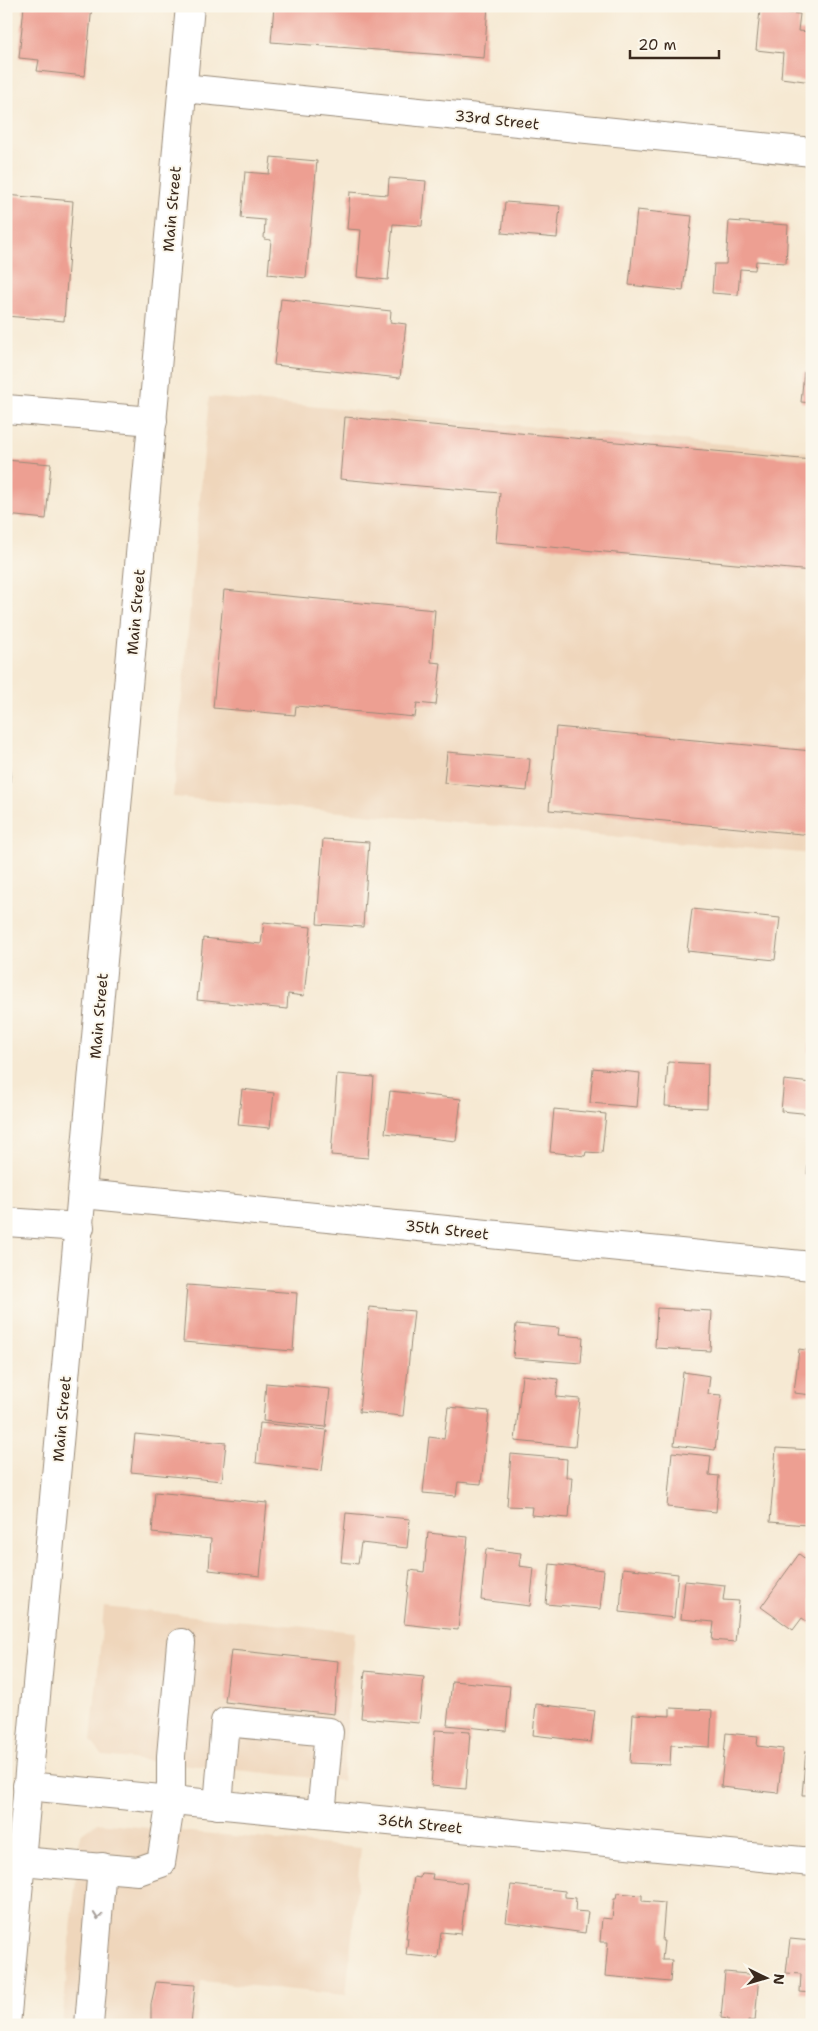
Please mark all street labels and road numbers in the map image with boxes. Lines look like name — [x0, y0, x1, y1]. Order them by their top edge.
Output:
street label: 33rd Street — [454, 106, 540, 134]
street label: Main Street — [158, 165, 186, 253]
street label: Main Street — [122, 568, 150, 656]
street label: Main Street — [85, 972, 113, 1060]
street label: 35th Street — [404, 1216, 490, 1244]
street label: Main Street — [48, 1375, 76, 1463]
street label: 36th Street — [377, 1810, 463, 1838]

